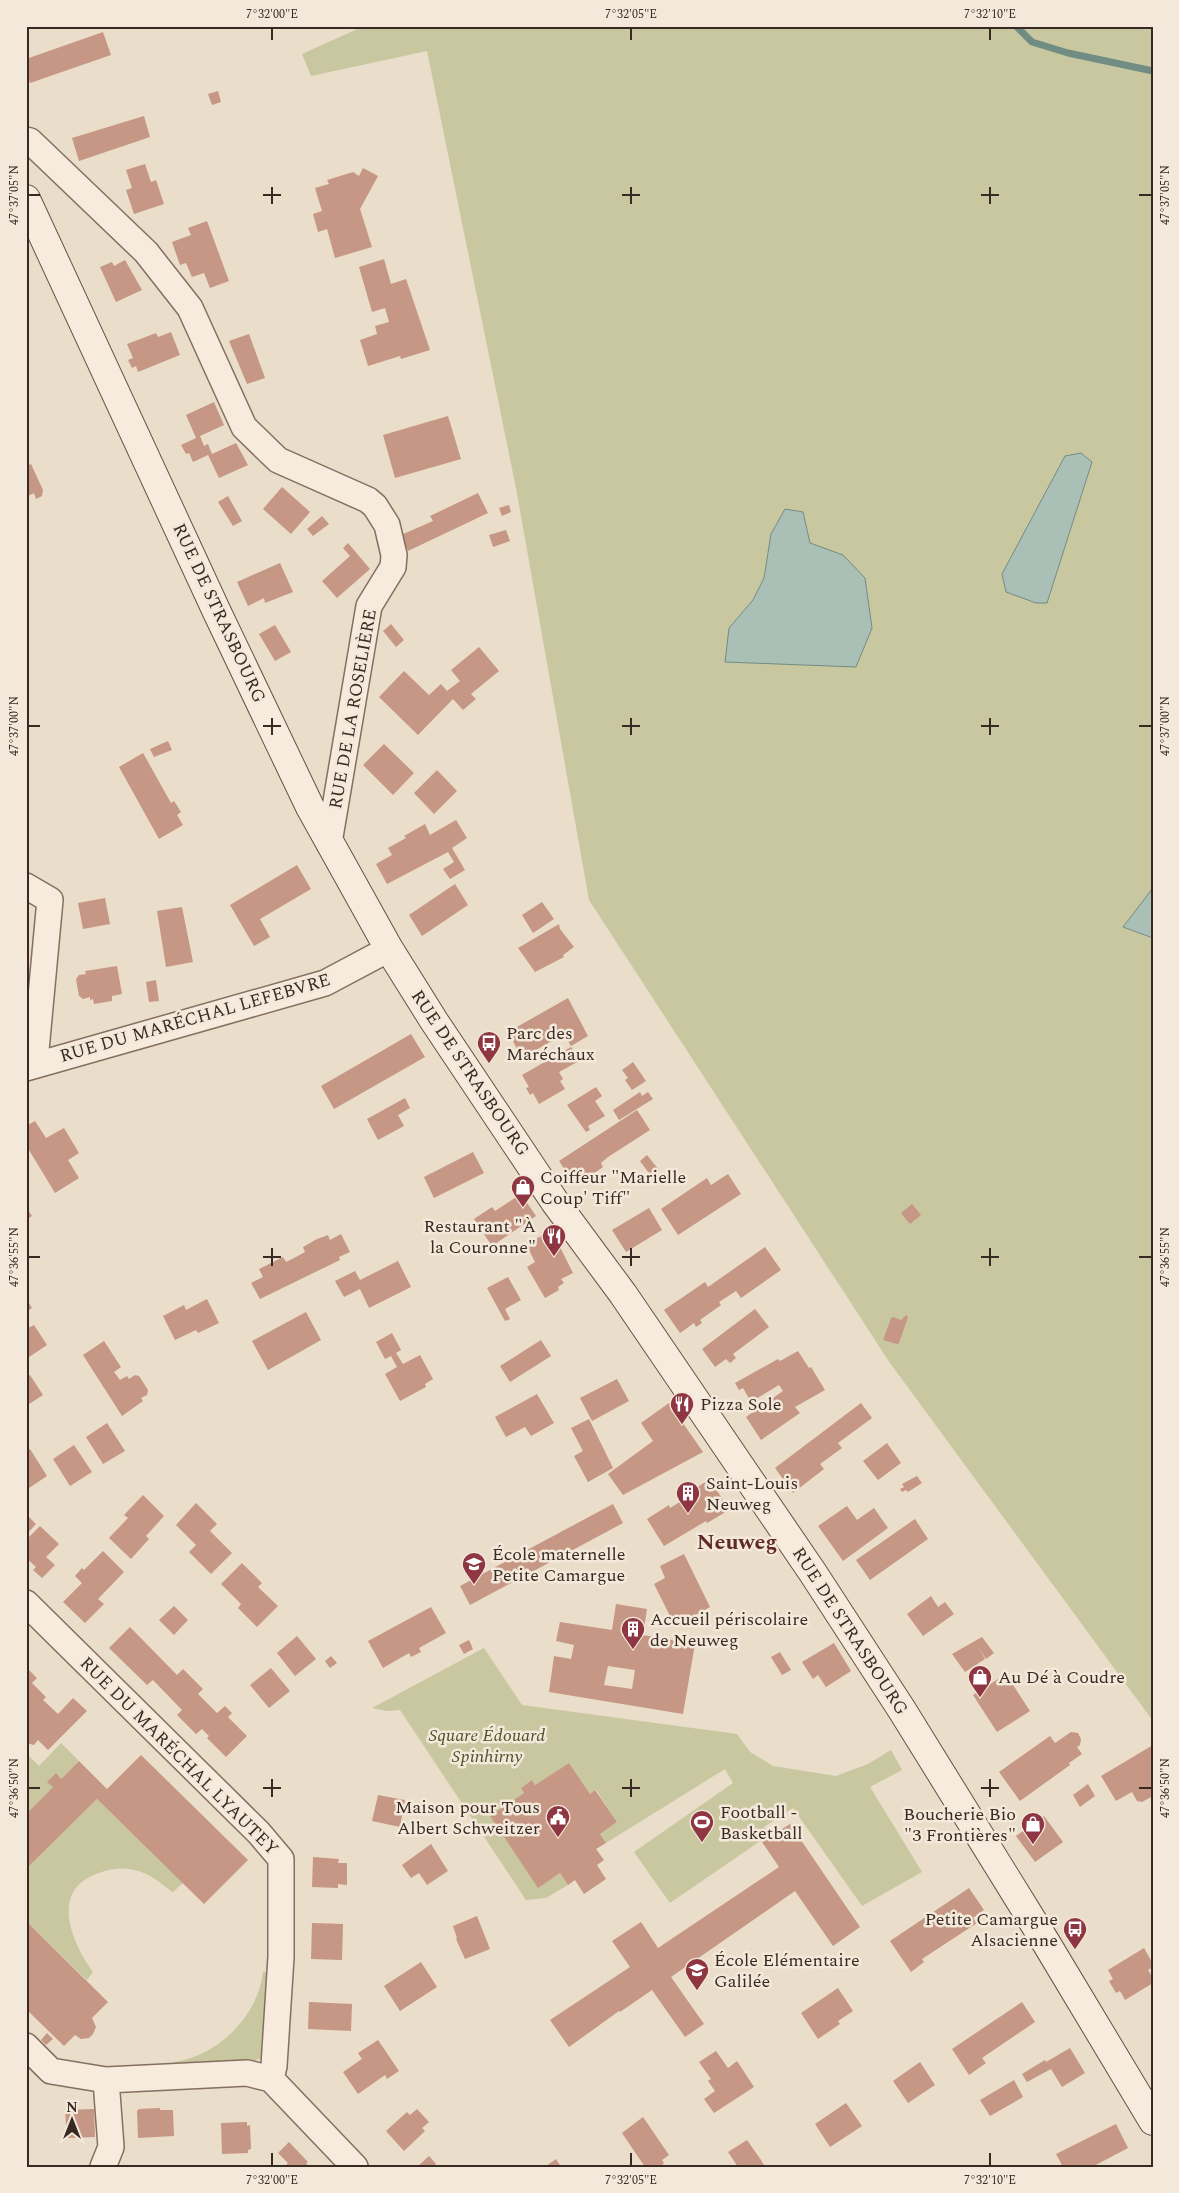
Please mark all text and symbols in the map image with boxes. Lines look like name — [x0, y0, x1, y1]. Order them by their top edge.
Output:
text: 7°32'00"E — [246, 5, 298, 24]
text: 7°32'05"E — [605, 5, 657, 24]
text: 7°32'10"E — [964, 5, 1016, 24]
text: 47°37'05"N — [5, 165, 24, 225]
text: 47°37'05"N — [1156, 165, 1175, 225]
street label: RUE DE STRASBOURG — [165, 519, 273, 707]
street label: RUE DE LA ROSELIÈRE — [322, 607, 384, 811]
text: 47°37'00"N — [5, 696, 24, 756]
text: 47°37'00"N — [1156, 696, 1175, 756]
street label: RUE DU MARÉCHAL LEFEBVRE — [56, 966, 334, 1070]
street label: RUE DE STRASBOURG — [404, 984, 536, 1162]
place label: Parc des Maréchaux — [506, 1020, 595, 1068]
bus stop icon: Parc des Maréchaux — [476, 1030, 502, 1064]
place label: Coiffeur "Marielle Coup' Tiff" — [540, 1164, 686, 1212]
shop icon: Coiffeur "Marielle Coup' Tiff" — [510, 1174, 536, 1208]
place label: Restaurant "À la Couronne" — [423, 1213, 536, 1261]
restaurant icon: Restaurant "À la Couronne" — [541, 1223, 567, 1257]
text: 47°36'55"N — [5, 1227, 24, 1287]
text: 47°36'55"N — [1156, 1227, 1175, 1287]
restaurant icon: Pizza Sole — [669, 1391, 695, 1425]
place label: Pizza Sole — [700, 1391, 781, 1418]
place label: Saint-Louis Neuweg — [706, 1470, 798, 1518]
building icon: Saint-Louis Neuweg — [675, 1480, 701, 1514]
district label: Neuweg — [697, 1526, 777, 1559]
place label: École maternelle Petite Camargue — [492, 1541, 626, 1589]
street label: RUE DE STRASBOURG — [785, 1542, 915, 1720]
school or university icon: École maternelle Petite Camargue — [461, 1551, 487, 1585]
place label: Accueil périscolaire de Neuweg — [650, 1606, 808, 1654]
building icon: Accueil périscolaire de Neuweg — [620, 1616, 646, 1650]
street label: RUE DU MARÉCHAL LYAUTEY — [73, 1650, 285, 1862]
shop icon: Au Dé à Coudre — [967, 1664, 993, 1698]
place label: Au Dé à Coudre — [998, 1664, 1125, 1691]
park label: Square Édouard Spinhirny — [429, 1722, 545, 1770]
text: 47°36'50"N — [5, 1758, 24, 1818]
text: 47°36'50"N — [1156, 1758, 1175, 1818]
place label: Maison pour Tous Albert Schweitzer — [395, 1794, 540, 1842]
place label: Football - Basketball — [720, 1799, 803, 1847]
place label: Boucherie Bio "3 Frontières" — [903, 1801, 1016, 1849]
public building icon: Maison pour Tous Albert Schweitzer — [545, 1804, 571, 1838]
sports icon: Football - Basketball — [689, 1809, 715, 1843]
shop icon: Boucherie Bio "3 Frontières" — [1020, 1811, 1046, 1845]
place label: Petite Camargue Alsacienne — [925, 1906, 1058, 1954]
bus stop icon: Petite Camargue Alsacienne — [1062, 1916, 1088, 1950]
place label: École Elémentaire Galilée — [714, 1947, 860, 1995]
school or university icon: École Elémentaire Galilée — [684, 1957, 710, 1991]
north arrow — [48, 2096, 98, 2146]
text: N — [66, 2097, 78, 2118]
text: 7°32'00"E — [246, 2171, 298, 2190]
text: 7°32'05"E — [605, 2171, 657, 2190]
text: 7°32'10"E — [964, 2171, 1016, 2190]

